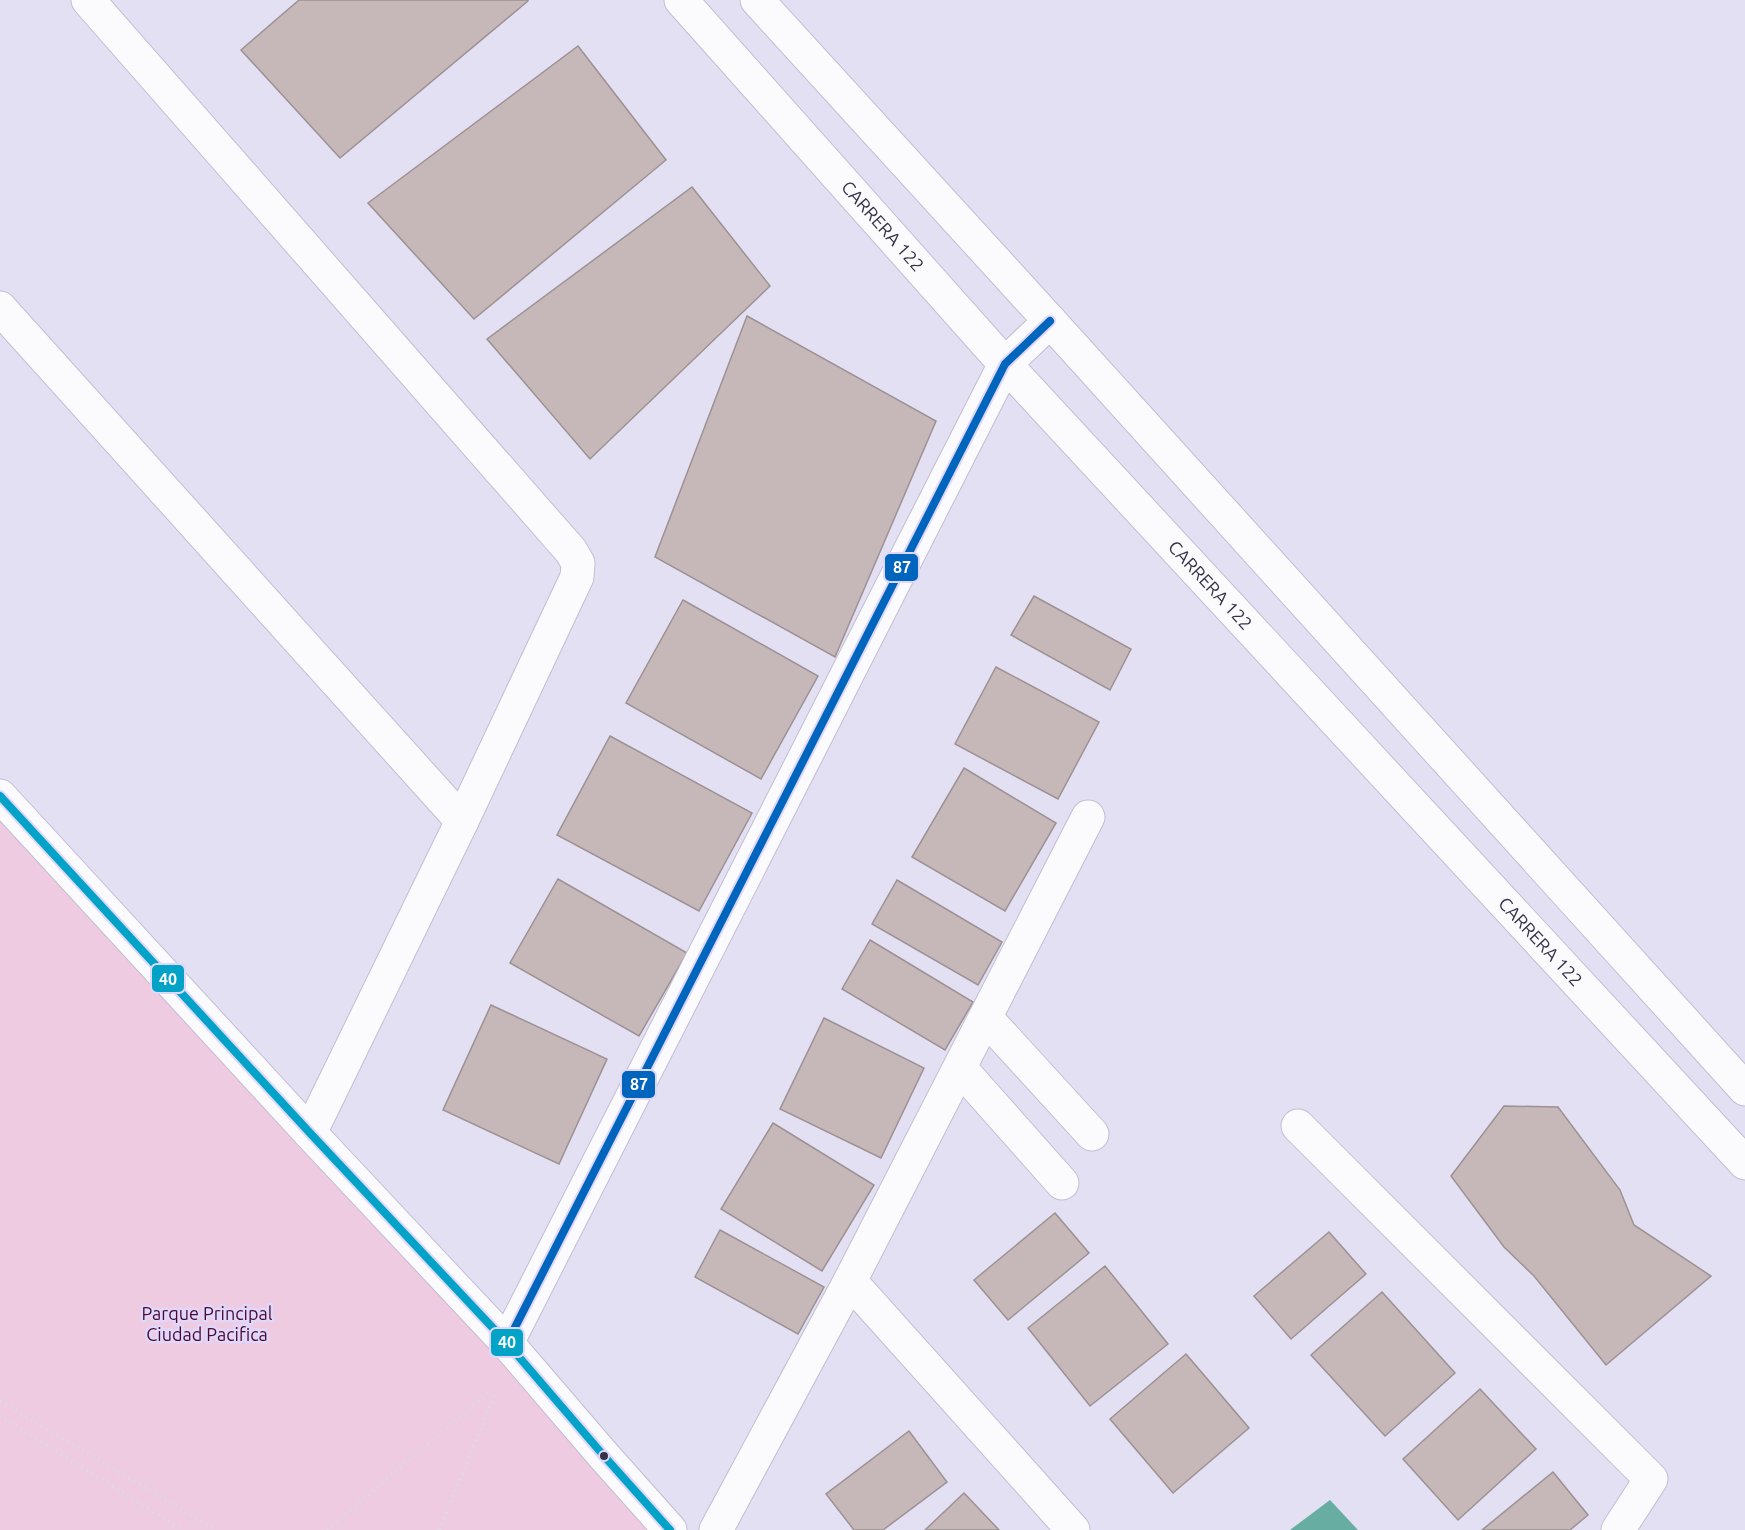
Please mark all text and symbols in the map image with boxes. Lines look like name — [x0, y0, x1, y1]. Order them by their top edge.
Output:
street label: CARRERA 122 — [838, 177, 928, 275]
street label: CARRERA 122 — [1165, 536, 1257, 633]
line badge: 87 — [884, 553, 919, 582]
text: 87 — [893, 558, 911, 576]
street label: CARRERA 122 — [1495, 893, 1587, 990]
line badge: 40 — [151, 964, 185, 993]
text: 40 — [159, 970, 177, 988]
line badge: 87 — [621, 1070, 656, 1099]
text: 87 — [630, 1075, 648, 1093]
park label: Parque Principal Ciudad Pacifica — [141, 1303, 273, 1344]
line badge: 40 — [490, 1328, 524, 1357]
text: 40 — [498, 1333, 516, 1351]
unlabelled marker — [598, 1450, 610, 1462]

